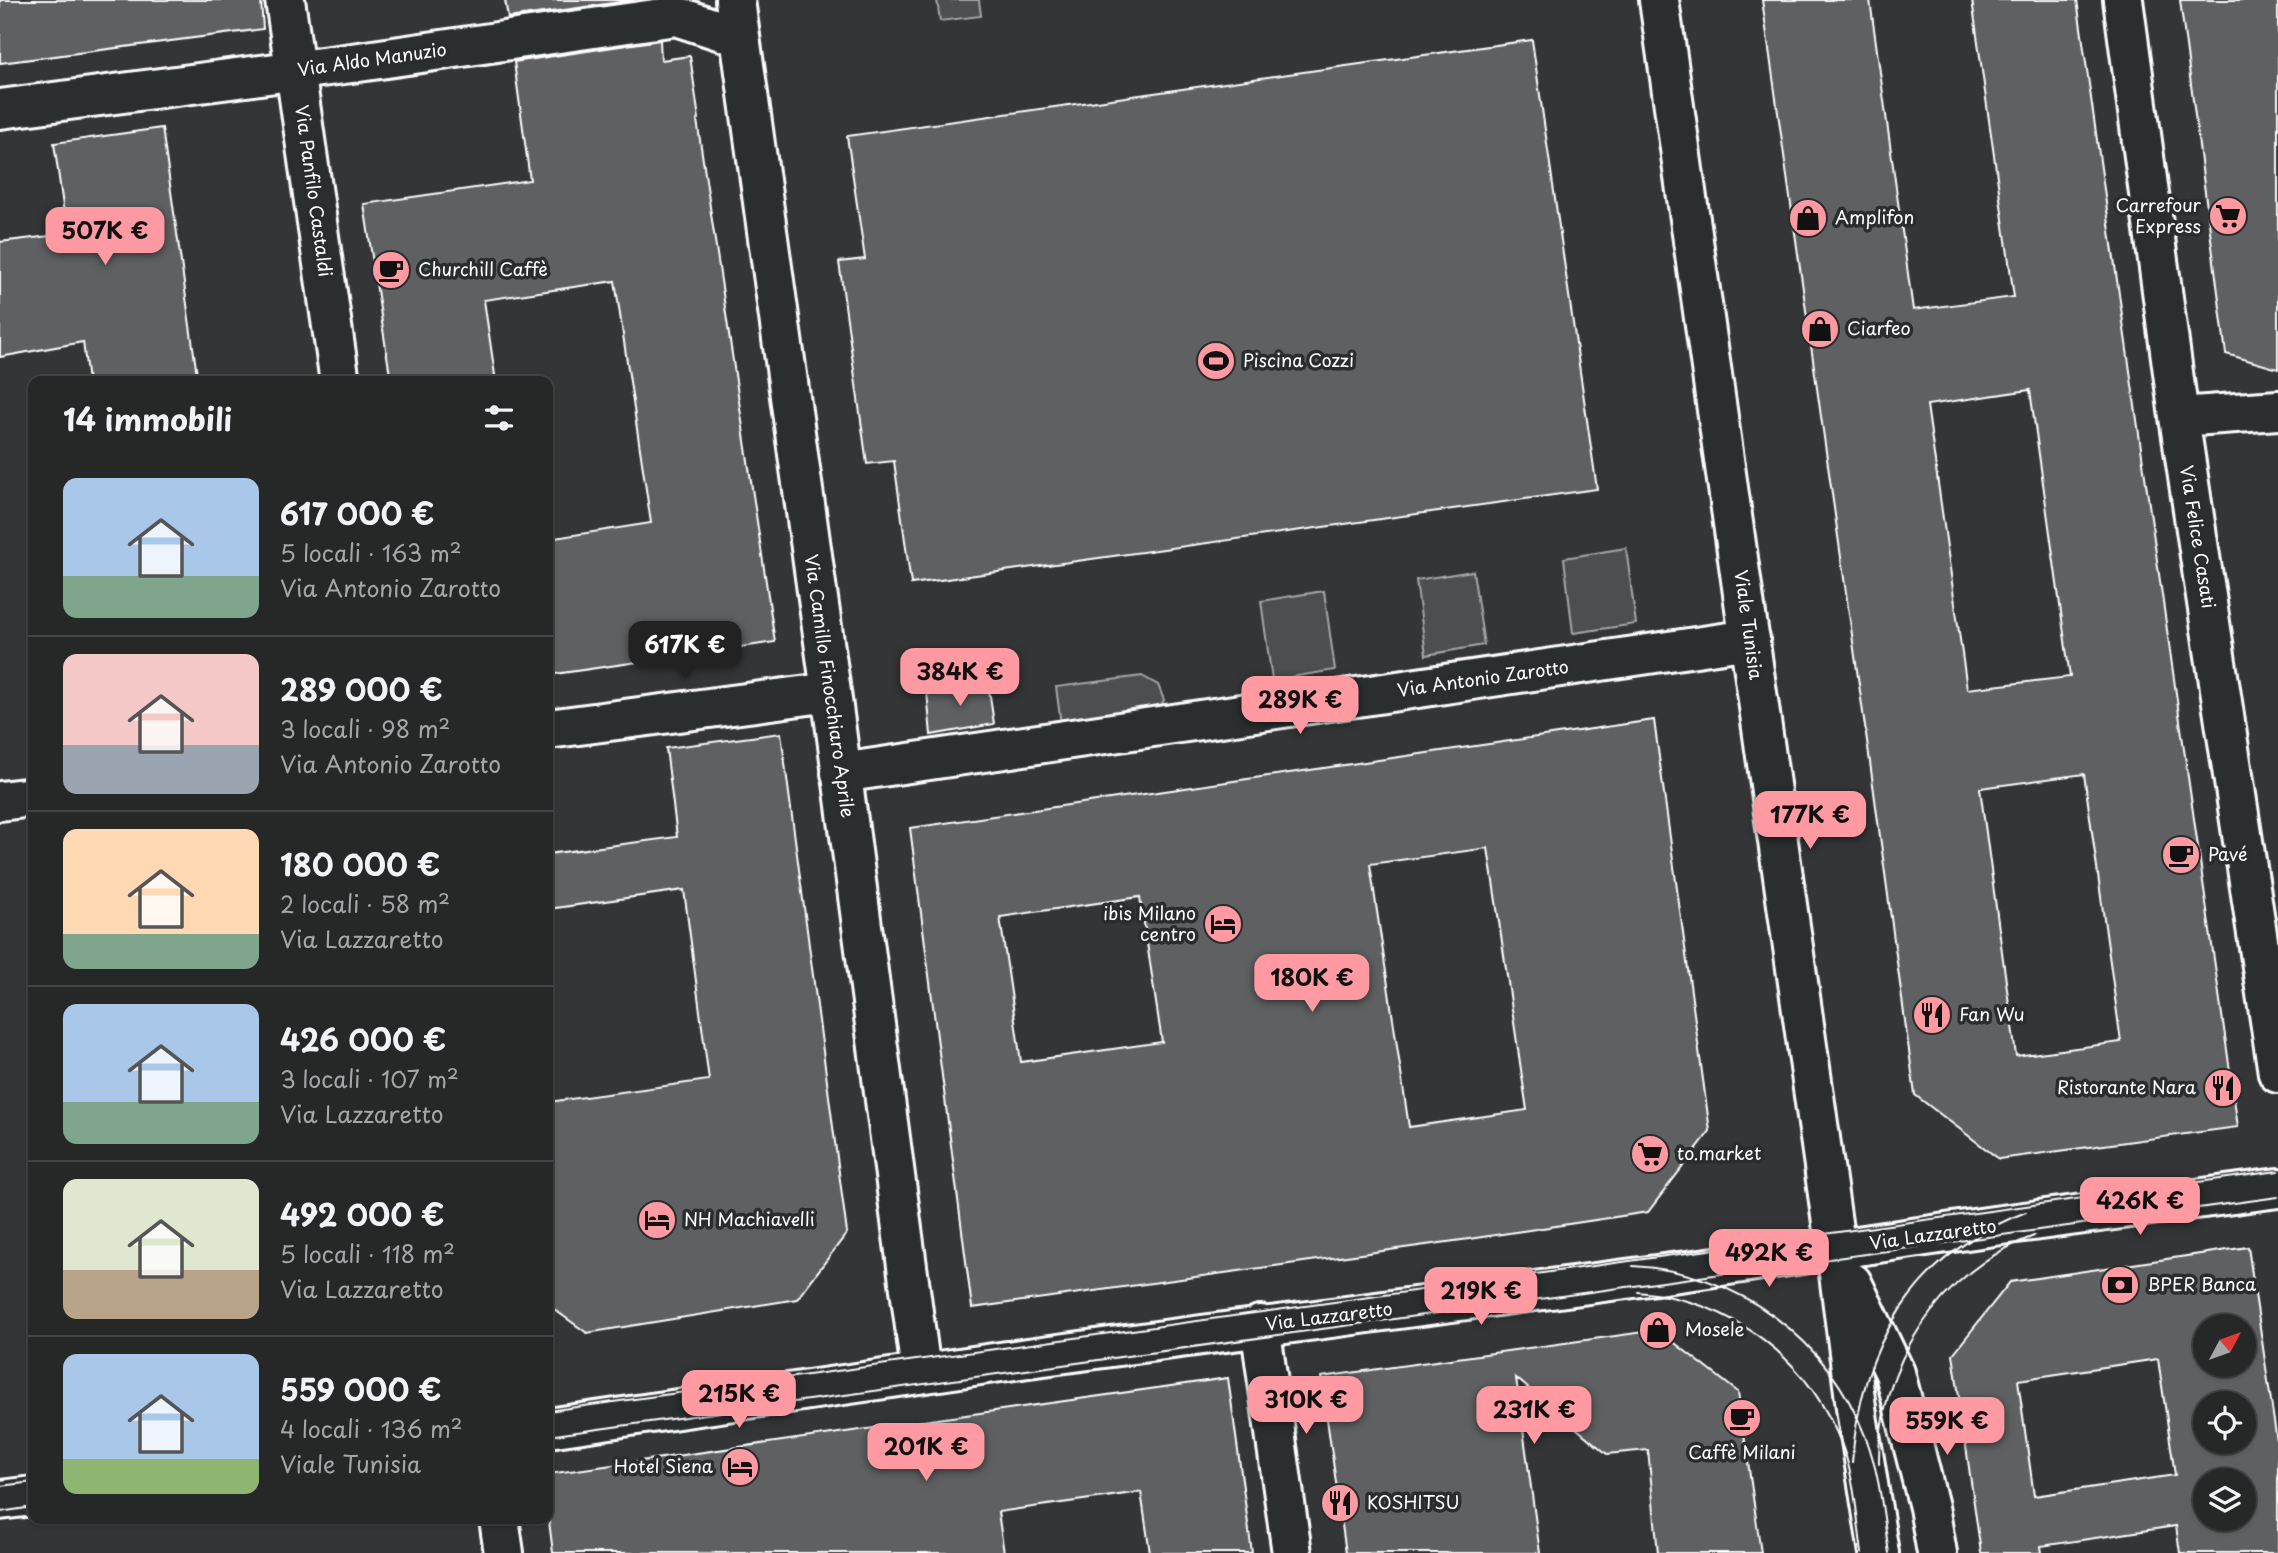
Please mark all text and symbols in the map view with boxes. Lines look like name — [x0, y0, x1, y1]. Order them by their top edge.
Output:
street label: Via Aldo Manuzio — [295, 35, 448, 82]
street label: Via Panfilo Castaldi — [289, 103, 340, 278]
place label: Carrefour Express — [2116, 191, 2202, 239]
supermarket icon: Carrefour Express — [2207, 195, 2249, 237]
shop icon: Amplifon — [1787, 197, 1829, 239]
place label: Amplifon — [1835, 203, 1914, 230]
pin: 507K € — [48, 208, 162, 267]
text: 507K € — [61, 212, 149, 247]
cafe icon: Churchill Caffè — [370, 249, 412, 291]
place label: Churchill Caffè — [418, 255, 548, 282]
shop icon: Ciarfeo — [1799, 308, 1841, 350]
place label: Ciarfeo — [1847, 314, 1911, 341]
sports icon: Piscina Cozzi — [1195, 340, 1237, 382]
place label: Piscina Cozzi — [1243, 346, 1354, 373]
text: 14 immobili — [63, 396, 232, 441]
icon: filters — [480, 399, 518, 437]
street label: Via Felice Casati — [2174, 463, 2223, 610]
text: 617 000 € — [280, 490, 435, 535]
icon: home — [119, 506, 203, 590]
text: 5 locali · 163 m² — [280, 535, 462, 570]
street label: Via Camillo Finocchiaro Aprile — [799, 552, 862, 819]
street label: Viale Tunisia — [1728, 568, 1771, 681]
text: Via Antonio Zarotto — [280, 570, 501, 605]
pin: 617K € — [628, 622, 742, 681]
text: 617K € — [645, 626, 725, 661]
pin: 384K € — [903, 648, 1017, 708]
street label: Via Antonio Zarotto — [1395, 652, 1570, 703]
text: 384K € — [916, 653, 1004, 688]
text: 289 000 € — [280, 666, 443, 711]
pin: 289K € — [1243, 676, 1357, 736]
text: 289K € — [1258, 681, 1342, 716]
icon: home — [119, 682, 203, 766]
text: 3 locali · 98 m² — [280, 711, 450, 746]
text: Via Antonio Zarotto — [280, 746, 501, 781]
pin: 177K € — [1753, 792, 1867, 851]
text: 177K € — [1770, 796, 1850, 831]
cafe icon: Pavé — [2160, 834, 2202, 876]
place label: Pavé — [2208, 840, 2248, 867]
text: 180 000 € — [280, 841, 440, 886]
icon: home — [119, 857, 203, 941]
text: 2 locali · 58 m² — [280, 886, 450, 921]
place label: ibis Milano centro — [1103, 899, 1196, 947]
hotel icon: ibis Milano centro — [1202, 903, 1244, 945]
text: Via Lazzaretto — [280, 921, 444, 956]
pin: 180K € — [1255, 954, 1369, 1014]
text: 180K € — [1270, 959, 1354, 994]
restaurant icon: Fan Wu — [1911, 994, 1953, 1036]
place label: Fan Wu — [1959, 1000, 2025, 1027]
text: 426 000 € — [280, 1016, 446, 1061]
icon: home — [119, 1032, 203, 1116]
text: 3 locali · 107 m² — [280, 1061, 459, 1096]
restaurant icon: Ristorante Nara — [2202, 1067, 2244, 1109]
place label: Ristorante Nara — [2057, 1073, 2197, 1100]
text: Via Lazzaretto — [280, 1096, 444, 1131]
supermarket icon: to.market — [1629, 1133, 1671, 1175]
place label: to.market — [1677, 1139, 1761, 1166]
pin: 426K € — [2083, 1178, 2197, 1237]
text: 426K € — [2096, 1182, 2184, 1217]
text: 492 000 € — [280, 1191, 444, 1236]
hotel icon: NH Machiavelli — [636, 1199, 678, 1241]
place label: NH Machiavelli — [684, 1205, 815, 1232]
icon: home — [119, 1207, 203, 1291]
street label: Via Lazzaretto — [1868, 1211, 1998, 1256]
pin: 492K € — [1712, 1230, 1826, 1289]
text: 492K € — [1725, 1234, 1813, 1269]
text: 5 locali · 118 m² — [280, 1236, 455, 1271]
bank icon: BPER Banca — [2099, 1264, 2141, 1306]
pin: 219K € — [1424, 1268, 1538, 1327]
place label: BPER Banca — [2147, 1270, 2257, 1297]
text: Via Lazzaretto — [280, 1271, 444, 1306]
text: 219K € — [1440, 1272, 1522, 1307]
street label: Via Lazzaretto — [1264, 1294, 1394, 1337]
shop icon: Mosele — [1637, 1309, 1679, 1351]
north arrow — [2193, 1314, 2256, 1377]
map controls — [2193, 1314, 2256, 1531]
place label: Mosele — [1685, 1315, 1744, 1342]
text: 559 000 € — [280, 1366, 442, 1411]
pin: 215K € — [682, 1370, 796, 1430]
text: 215K € — [698, 1375, 780, 1410]
pin: 310K € — [1249, 1376, 1363, 1436]
text: 310K € — [1264, 1381, 1348, 1416]
icon: home — [119, 1382, 203, 1466]
pin: 231K € — [1477, 1386, 1591, 1446]
text: 231K € — [1492, 1391, 1576, 1426]
button: locate — [2193, 1391, 2256, 1454]
cafe icon: Caffè Milani — [1721, 1397, 1763, 1439]
pin: 559K € — [1890, 1398, 2004, 1457]
text: 559K € — [1905, 1402, 1989, 1437]
text: 4 locali · 136 m² — [280, 1411, 463, 1446]
pin: 201K € — [869, 1424, 983, 1483]
text: 201K € — [883, 1428, 969, 1463]
place label: Caffè Milani — [1688, 1438, 1796, 1465]
text: Viale Tunisia — [280, 1446, 421, 1481]
hotel icon: Hotel Siena — [719, 1446, 761, 1488]
place label: Hotel Siena — [614, 1452, 714, 1479]
button: layers — [2193, 1468, 2256, 1531]
restaurant icon: KOSHITSU — [1319, 1482, 1361, 1524]
place label: KOSHITSU — [1367, 1488, 1460, 1515]

